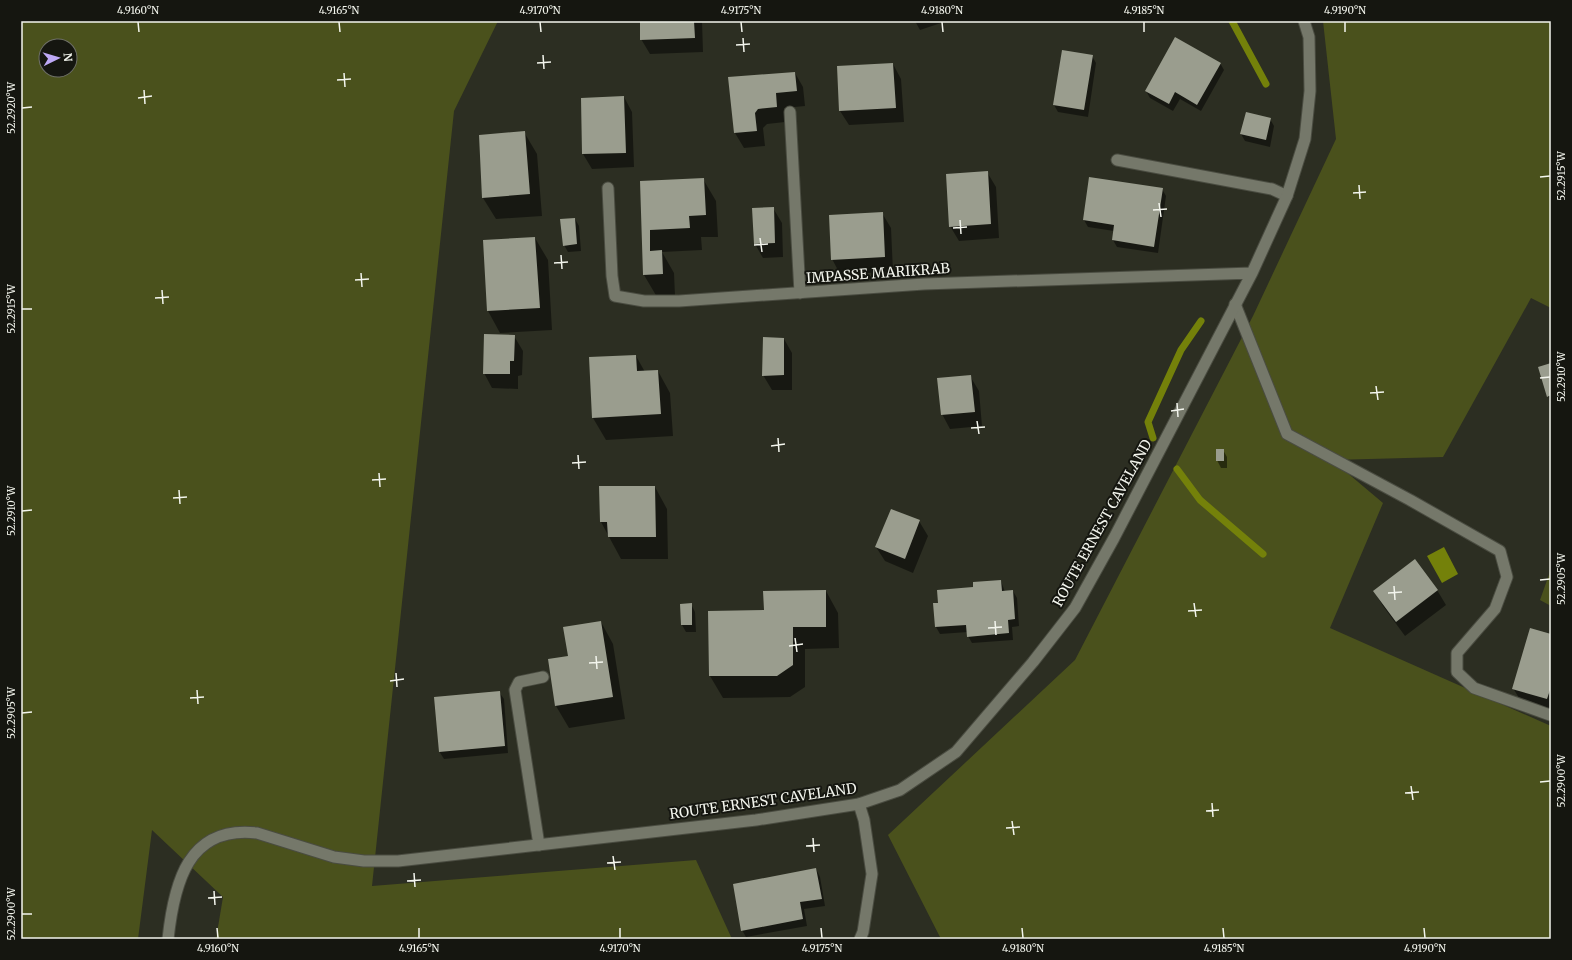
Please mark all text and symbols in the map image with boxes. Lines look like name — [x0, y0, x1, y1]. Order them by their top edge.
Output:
text: 4.9160°N — [117, 4, 159, 17]
text: 4.9165°N — [319, 4, 360, 17]
text: 4.9170°N — [519, 4, 561, 17]
text: 4.9175°N — [721, 4, 761, 17]
text: 4.9180°N — [921, 4, 963, 17]
text: 4.9185°N — [1124, 4, 1165, 17]
text: 4.9190°N — [1324, 4, 1366, 17]
north arrow — [38, 38, 78, 78]
text: N — [61, 52, 75, 62]
text: 52.2920°W — [5, 81, 18, 134]
text: 52.2915°W — [1555, 150, 1568, 201]
street label: IMPASSE MARIKRAB — [806, 259, 950, 287]
text: 52.2915°W — [5, 283, 18, 334]
text: 52.2910°W — [1555, 351, 1568, 402]
street label: ROUTE ERNEST CAVELAND — [1048, 436, 1156, 610]
text: 52.2910°W — [5, 485, 18, 536]
text: 52.2905°W — [1555, 552, 1568, 605]
text: 52.2905°W — [5, 686, 18, 739]
text: 52.2900°W — [1555, 753, 1568, 808]
street label: ROUTE ERNEST CAVELAND — [668, 779, 858, 823]
text: 52.2900°W — [5, 886, 18, 941]
text: 4.9160°N — [197, 942, 239, 955]
text: 4.9165°N — [399, 942, 440, 955]
text: 4.9170°N — [599, 942, 641, 955]
text: 4.9175°N — [802, 942, 842, 955]
text: 4.9180°N — [1002, 942, 1044, 955]
text: 4.9185°N — [1204, 942, 1245, 955]
text: 4.9190°N — [1404, 942, 1446, 955]

